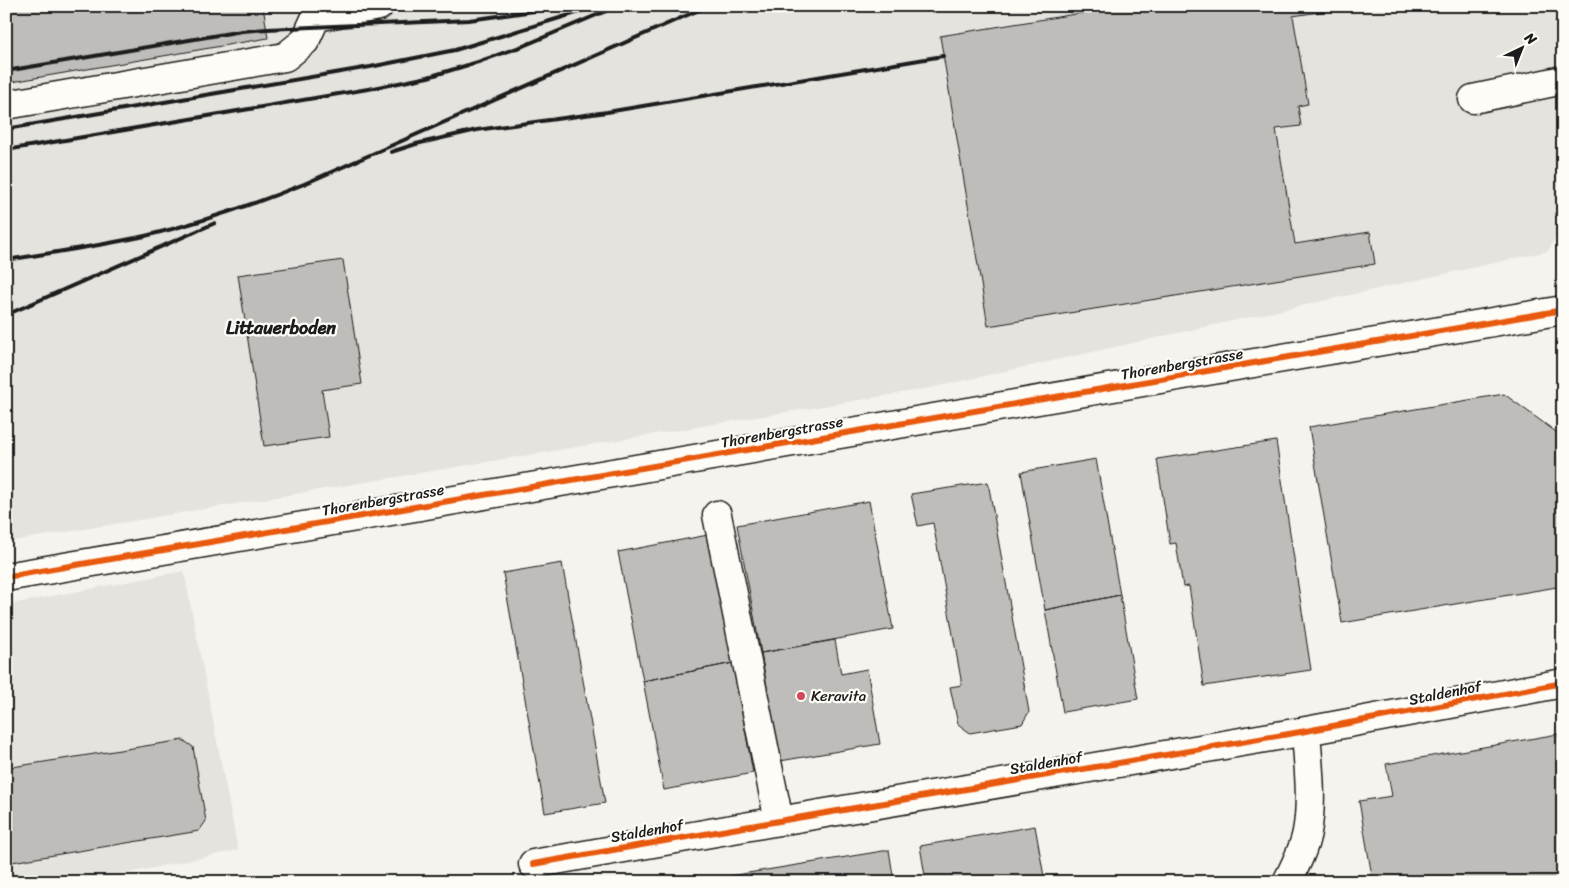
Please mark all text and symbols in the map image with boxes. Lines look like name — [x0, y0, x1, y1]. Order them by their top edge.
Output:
north arrow — [1496, 22, 1546, 72]
text: N — [1518, 26, 1543, 52]
district label: Littauerboden — [226, 312, 336, 344]
street label: Thorenbergstrasse — [1119, 340, 1245, 388]
street label: Thorenbergstrasse — [719, 408, 845, 456]
street label: Thorenbergstrasse — [320, 476, 446, 524]
street label: Staldenhof — [1407, 673, 1485, 713]
place label: Keravita — [811, 683, 867, 709]
marker: Keravita — [795, 690, 807, 702]
street label: Staldenhof — [1008, 744, 1086, 782]
street label: Staldenhof — [609, 812, 687, 850]

